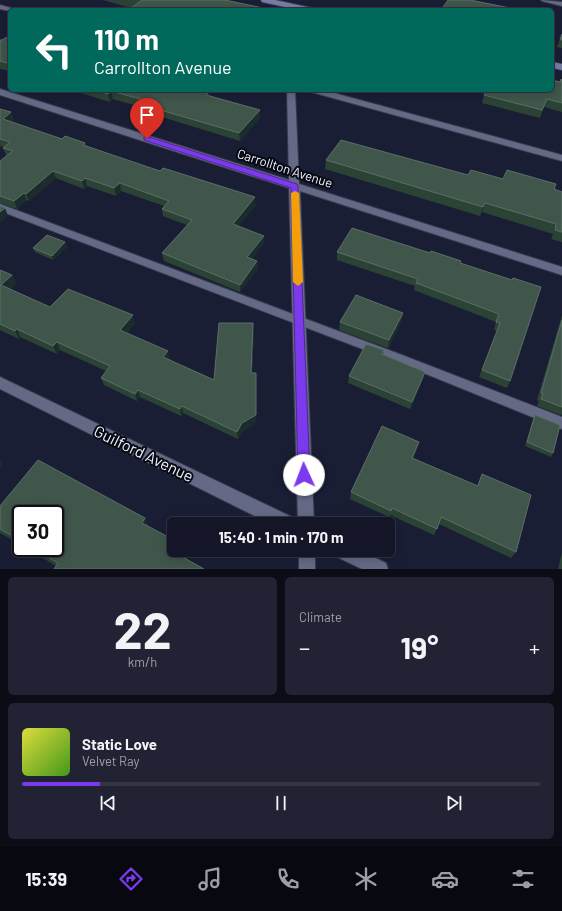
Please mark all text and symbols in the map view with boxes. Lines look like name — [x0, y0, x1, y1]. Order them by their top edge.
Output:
text: 110 m — [94, 22, 159, 56]
icon: left — [28, 24, 80, 76]
text: Carrollton Avenue — [94, 56, 232, 78]
pin — [130, 98, 164, 139]
icon: arrive — [136, 104, 158, 126]
street label: Carrollton Avenue — [235, 145, 335, 191]
street label: Guilford Avenue — [91, 421, 197, 485]
position arrow — [283, 454, 325, 496]
speed limit sign: 30 — [12, 505, 64, 557]
text: 15:40 · 1 min · 170 m — [218, 528, 344, 546]
text: 22 — [113, 597, 172, 659]
text: Climate — [299, 609, 342, 625]
text: 19° — [401, 629, 438, 665]
text: − — [299, 634, 310, 660]
text: + — [529, 634, 540, 660]
text: km/h — [128, 654, 157, 670]
text: Static Love — [82, 735, 157, 753]
text: Velvet Ray — [82, 753, 140, 769]
icon: previous — [97, 792, 119, 814]
icon: pause — [270, 792, 292, 814]
icon: next — [443, 792, 465, 814]
icon: directions — [117, 865, 145, 893]
icon: music — [196, 865, 224, 893]
icon: phone — [274, 865, 302, 893]
icon: climate — [352, 865, 380, 893]
icon: car — [431, 865, 459, 893]
icon: filters — [509, 865, 537, 893]
text: 15:39 — [25, 868, 67, 890]

